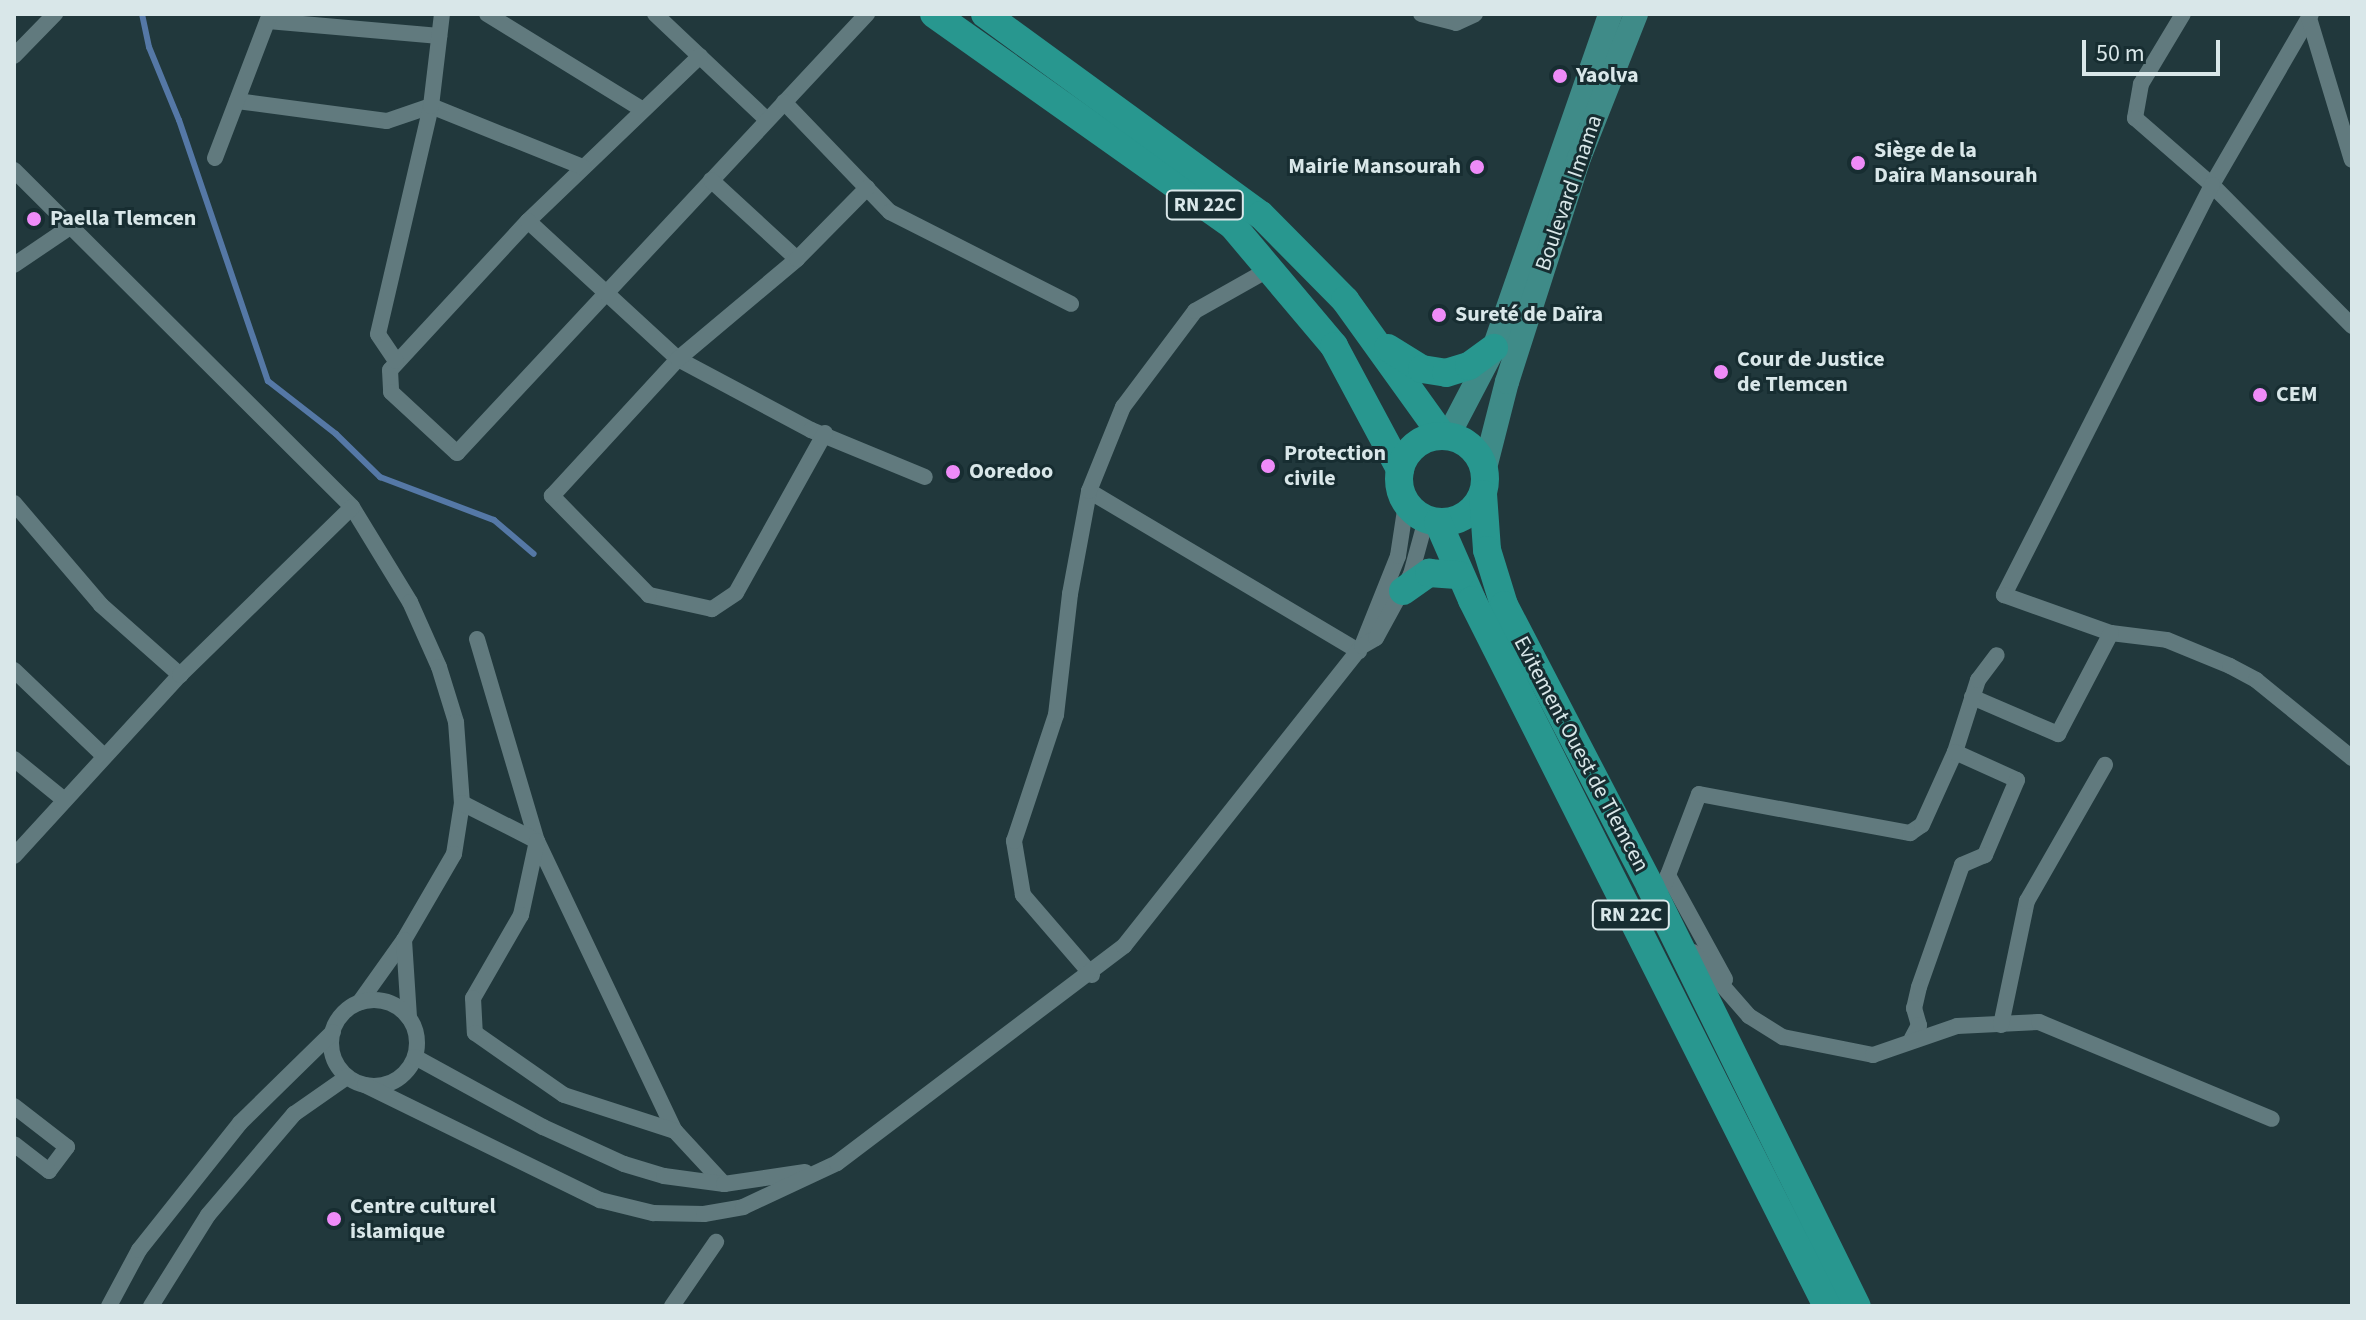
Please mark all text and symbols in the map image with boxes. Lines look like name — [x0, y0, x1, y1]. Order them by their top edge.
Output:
scale bar — [2086, 24, 2224, 74]
text: 50 m — [2096, 36, 2145, 71]
place label: Yaolva — [1576, 63, 1639, 89]
marker: Yaolva — [1551, 67, 1569, 85]
street label: Boulevard Imama — [1530, 112, 1608, 274]
place label: Siège de la Daïra Mansourah — [1874, 137, 2037, 188]
place label: Mairie Mansourah — [1288, 154, 1461, 180]
marker: Siège de la Daïra Mansourah — [1849, 154, 1867, 172]
marker: Mairie Mansourah — [1468, 158, 1486, 176]
road number: RN 22C — [1165, 189, 1245, 221]
place label: Paella Tlemcen — [50, 206, 196, 232]
marker: Paella Tlemcen — [25, 210, 43, 228]
place label: Sureté de Daïra — [1455, 302, 1603, 328]
marker: Sureté de Daïra — [1430, 306, 1448, 324]
place label: Cour de Justice de Tlemcen — [1737, 346, 1885, 398]
marker: Cour de Justice de Tlemcen — [1712, 363, 1730, 381]
place label: CEM — [2276, 382, 2318, 408]
marker: CEM — [2251, 386, 2269, 404]
place label: Protection civile — [1284, 440, 1386, 492]
marker: Protection civile — [1259, 457, 1277, 475]
place label: Ooredoo — [969, 459, 1053, 485]
marker: Ooredoo — [944, 463, 962, 481]
street label: Evitement Ouest de Tlemcen — [1508, 632, 1654, 876]
road number: RN 22C — [1591, 899, 1671, 931]
place label: Centre culturel islamique — [350, 1193, 496, 1244]
marker: Centre culturel islamique — [325, 1210, 343, 1228]

